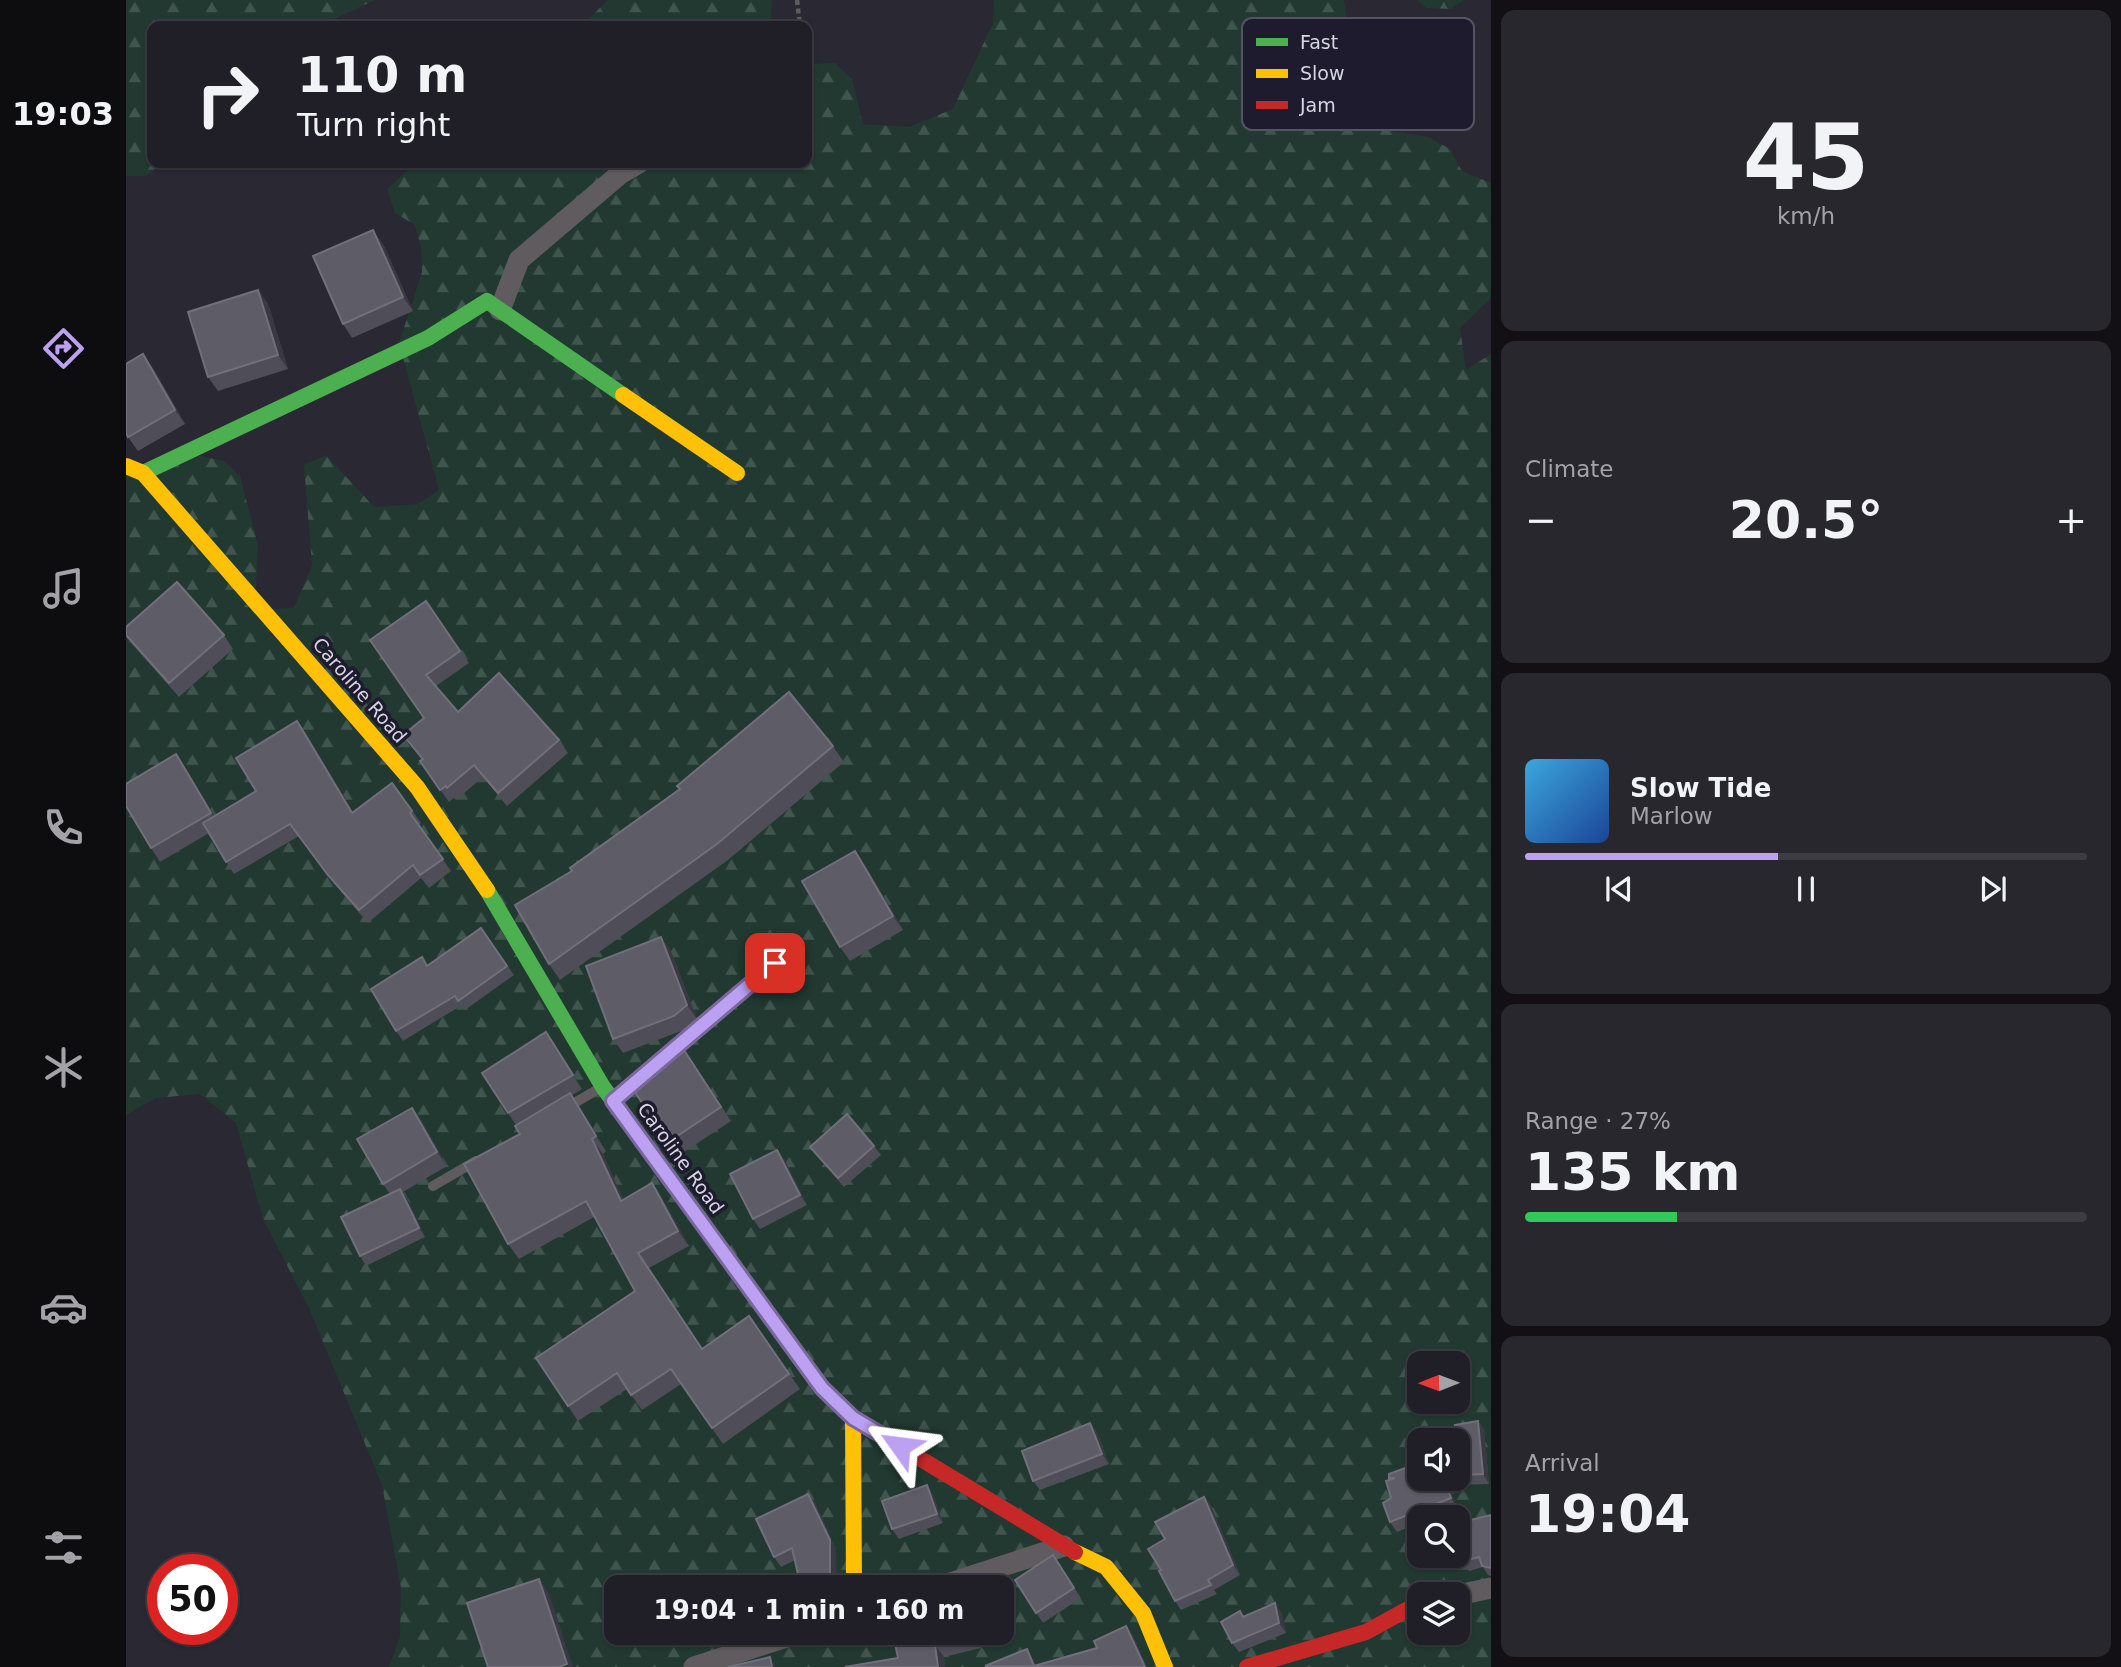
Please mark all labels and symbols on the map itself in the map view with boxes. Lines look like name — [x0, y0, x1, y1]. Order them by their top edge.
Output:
legend — [1242, 18, 1474, 130]
text: Fast — [1300, 31, 1338, 53]
text: Slow — [1300, 62, 1345, 84]
text: Jam — [1299, 94, 1336, 116]
street label: Caroline Road — [308, 633, 412, 747]
pin — [745, 933, 805, 993]
street label: Caroline Road — [633, 1098, 729, 1218]
north arrow — [1407, 1351, 1470, 1414]
position arrow — [863, 1409, 937, 1483]
speed limit sign: 50 — [147, 1554, 238, 1645]

